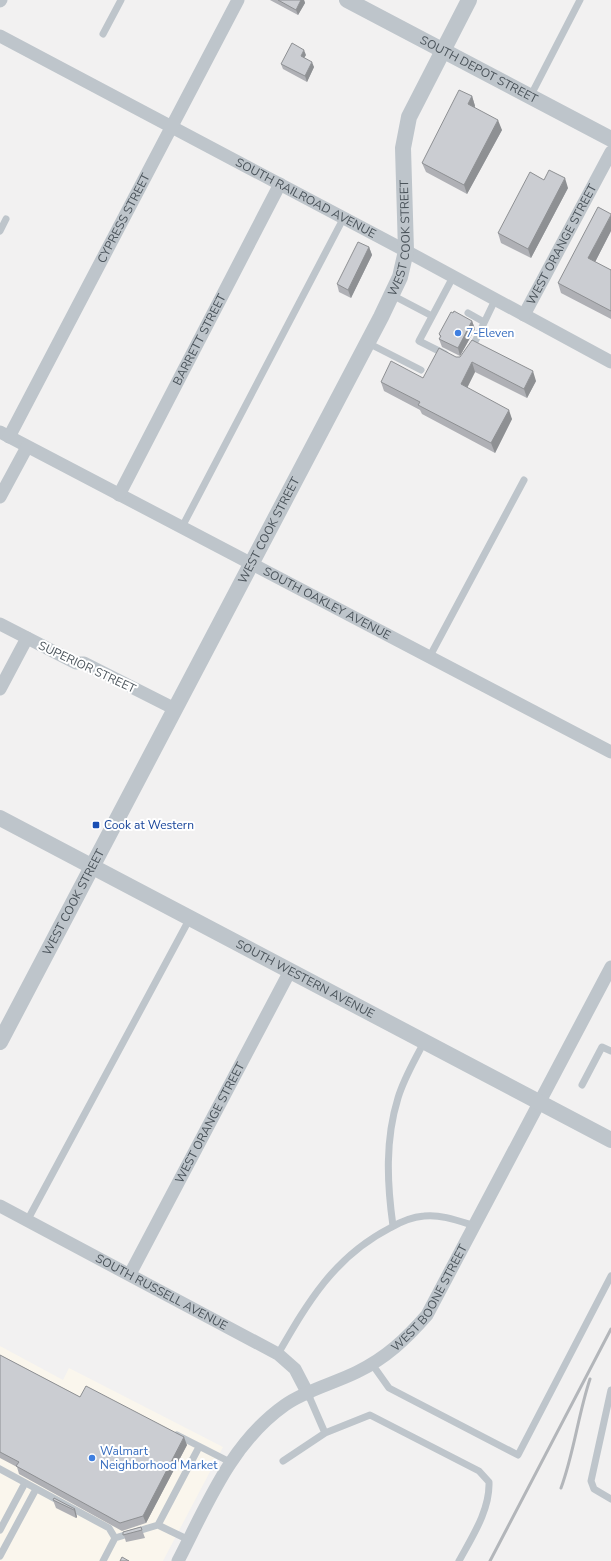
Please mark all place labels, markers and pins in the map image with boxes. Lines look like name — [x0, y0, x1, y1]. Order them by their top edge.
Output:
place label: 7-Eleven — [466, 325, 514, 341]
marker: 7-Eleven — [453, 328, 463, 338]
place label: Cook at Western — [104, 817, 194, 833]
marker: Cook at Western — [91, 820, 101, 830]
place label: Walmart Neighborhood Market — [100, 1443, 218, 1473]
marker: Walmart Neighborhood Market — [87, 1453, 97, 1463]

